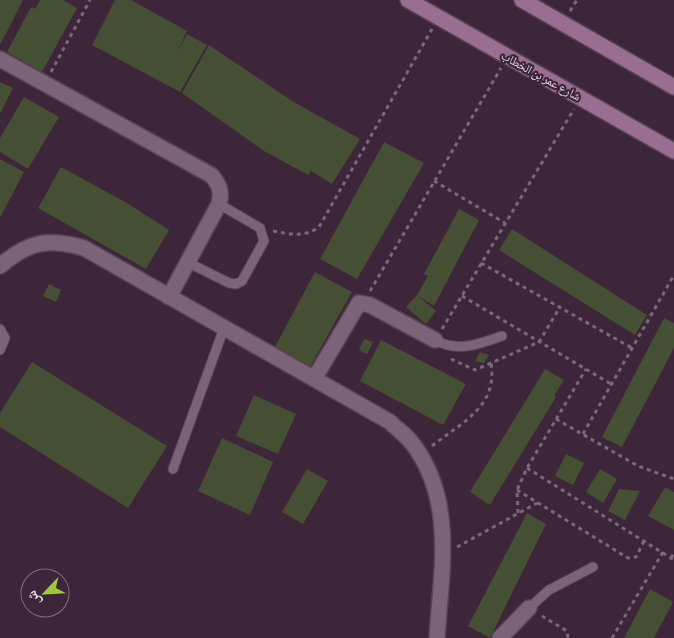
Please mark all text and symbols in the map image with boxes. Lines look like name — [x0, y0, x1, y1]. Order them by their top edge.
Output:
street label: شارع عمر بن الخطاب — [498, 48, 583, 105]
north arrow — [20, 568, 70, 618]
text: ش — [23, 588, 45, 609]

